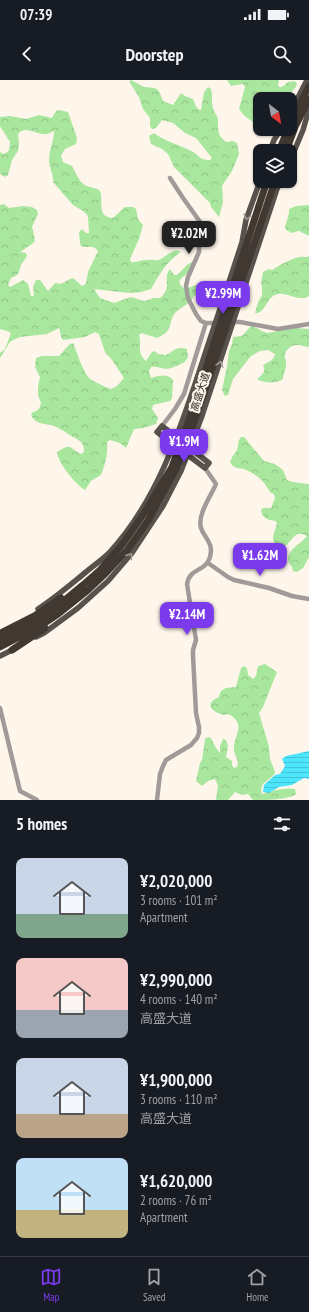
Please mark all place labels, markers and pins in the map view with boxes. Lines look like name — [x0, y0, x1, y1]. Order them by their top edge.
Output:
pin: ¥2.02M — [156, 221, 222, 255]
pin: ¥2.99M — [190, 281, 256, 315]
pin: ¥1.9M — [156, 429, 212, 463]
pin: ¥1.62M — [227, 543, 293, 577]
pin: ¥2.14M — [154, 602, 220, 636]

